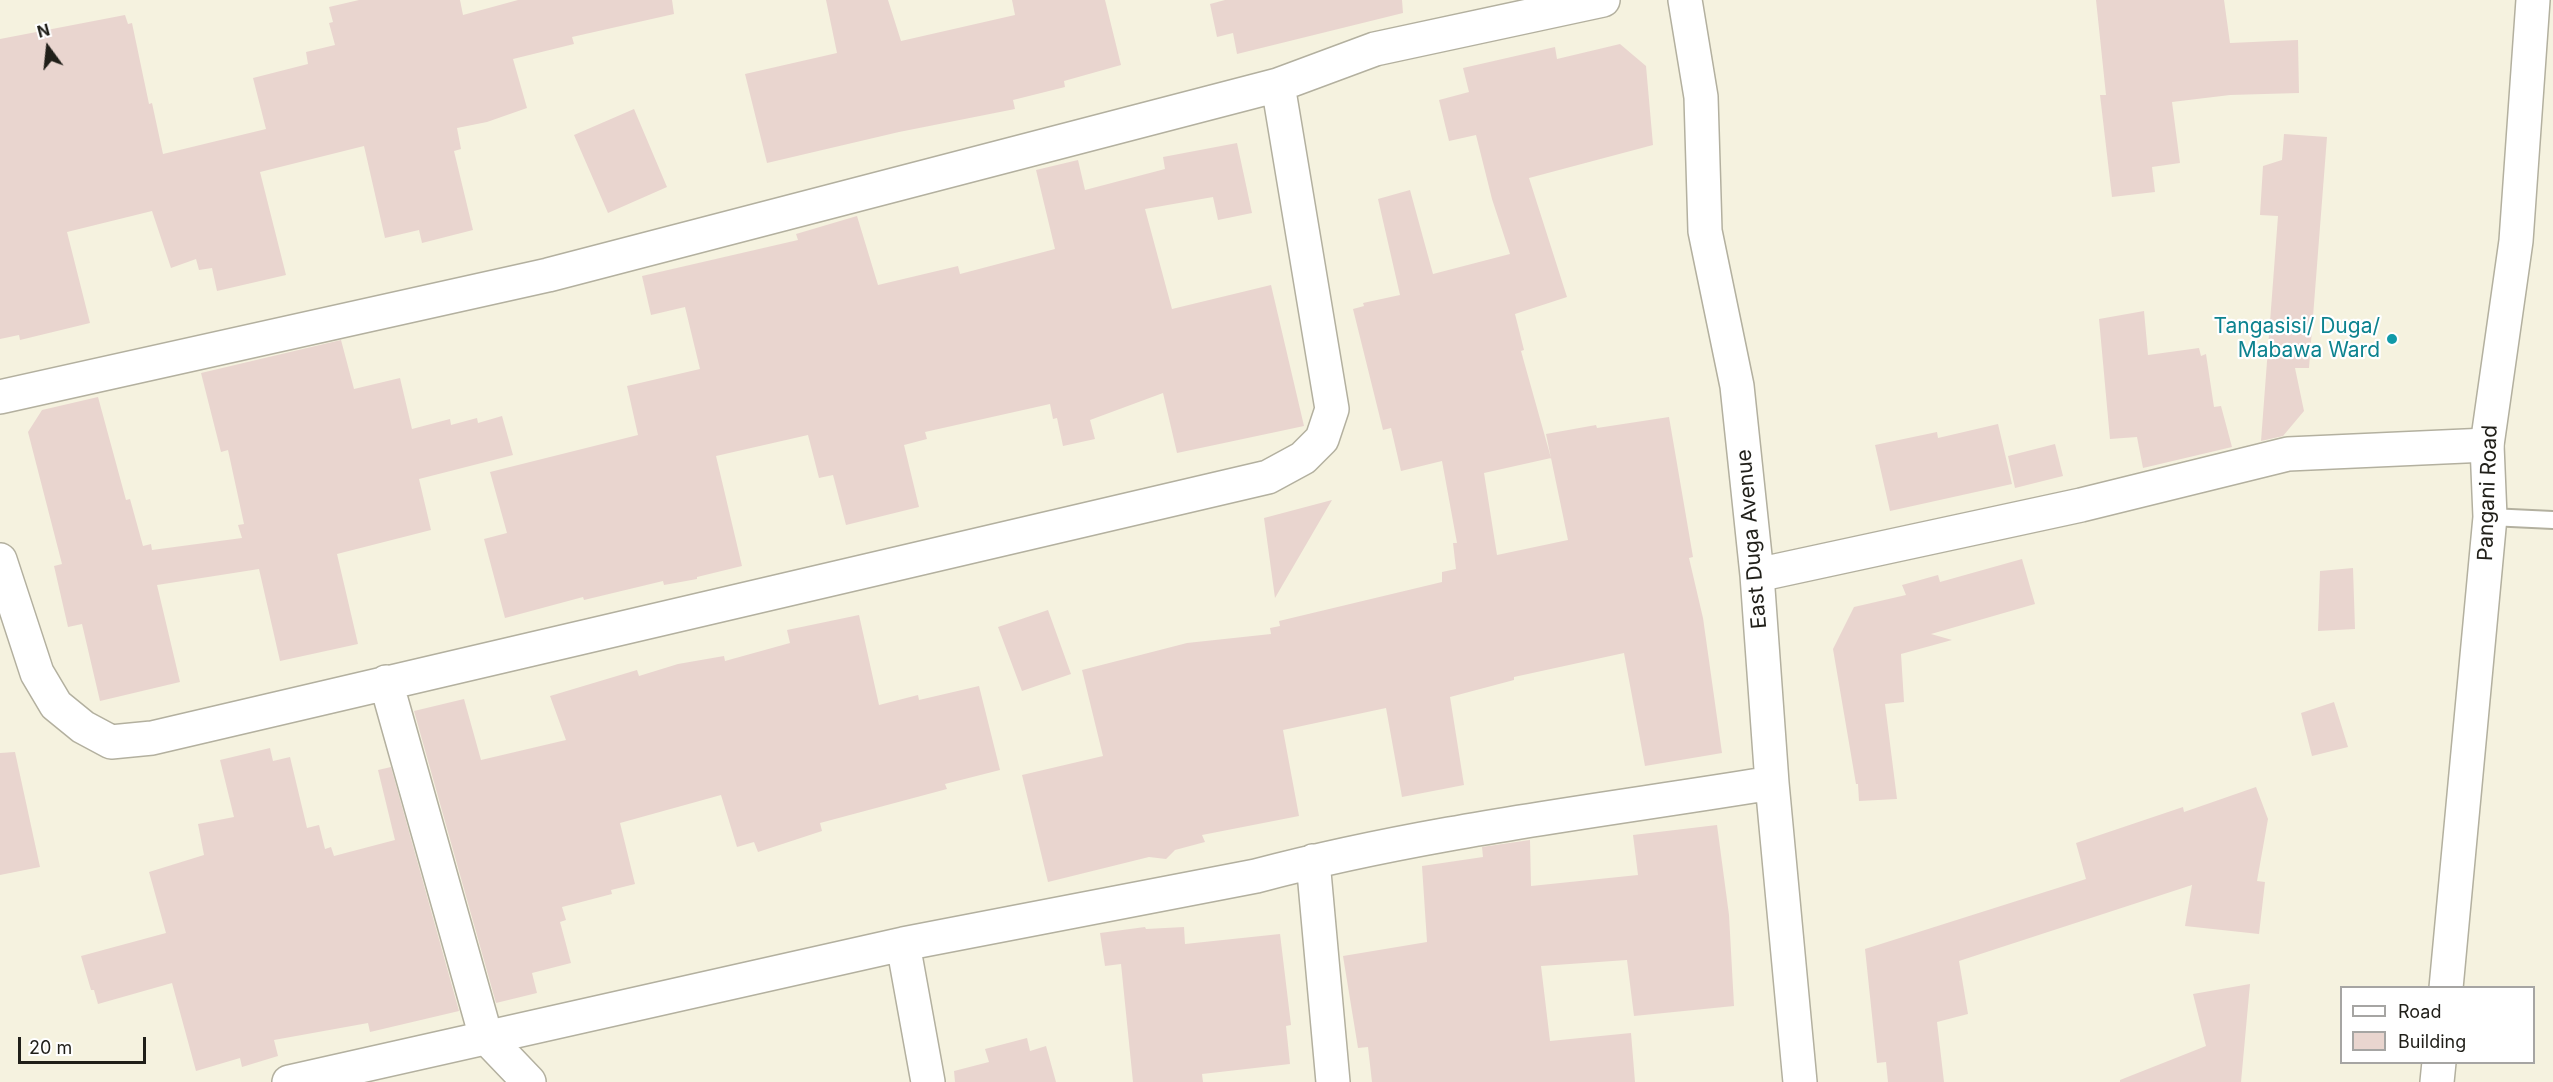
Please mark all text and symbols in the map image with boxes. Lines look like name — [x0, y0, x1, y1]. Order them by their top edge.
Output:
north arrow — [18, 18, 78, 78]
text: N — [35, 19, 52, 42]
place label: Tangasisi/ Duga/ Mabawa Ward — [2213, 314, 2380, 364]
marker: Tangasisi/ Duga/ Mabawa Ward — [2385, 332, 2399, 346]
street label: Pangani Road — [2473, 424, 2503, 562]
street label: East Duga Avenue — [1732, 448, 1772, 630]
legend — [2340, 986, 2535, 1064]
text: Road — [2398, 1001, 2441, 1022]
scale bar — [21, 1025, 148, 1063]
text: Building — [2398, 1031, 2466, 1052]
text: 20 m — [29, 1037, 72, 1058]

